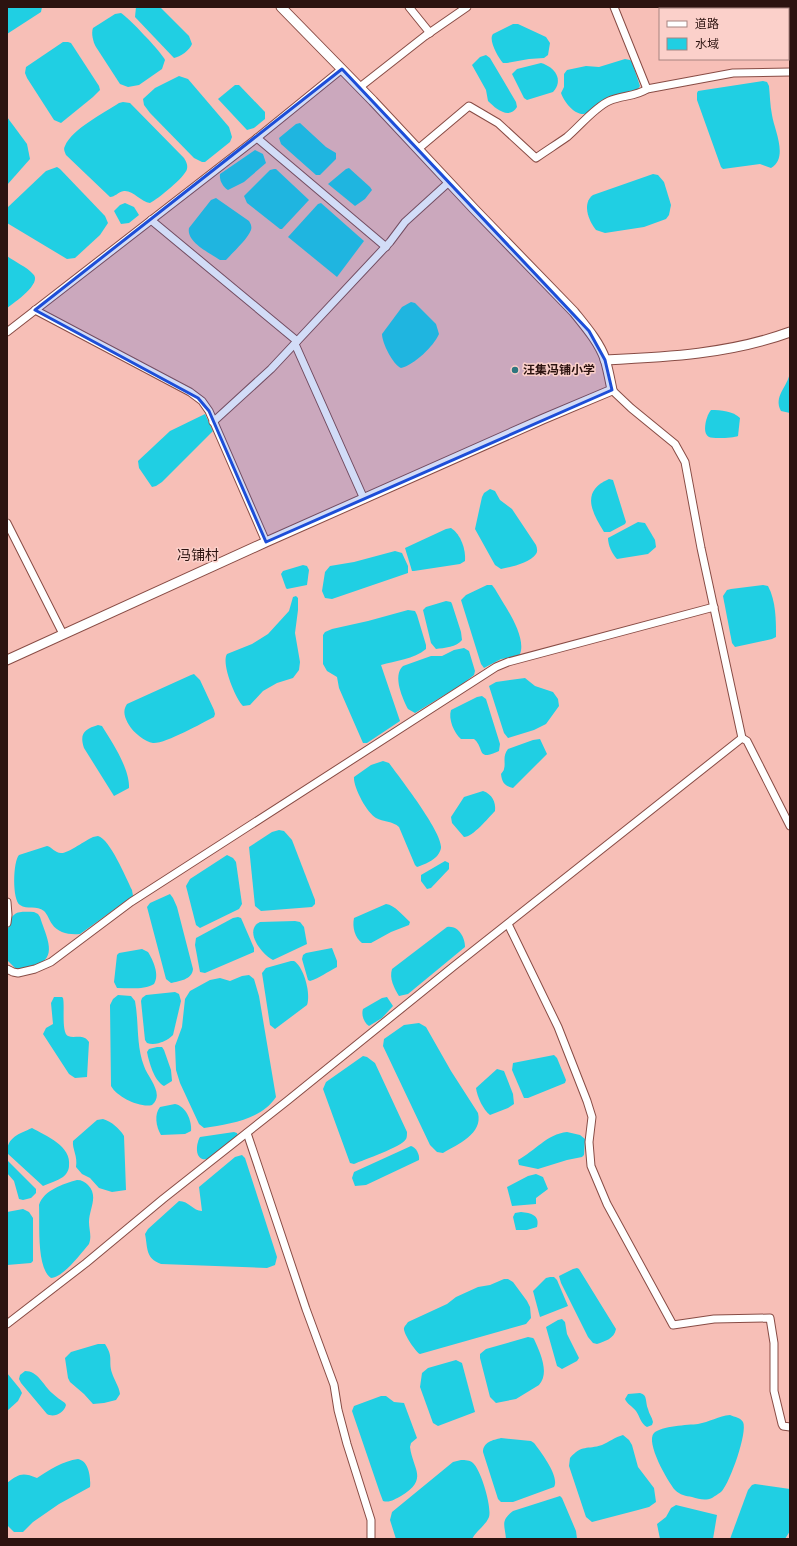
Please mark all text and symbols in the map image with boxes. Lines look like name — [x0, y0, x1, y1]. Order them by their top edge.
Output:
legend — [659, 8, 789, 60]
text: 道路 — [695, 15, 719, 33]
text: 水域 — [695, 35, 719, 53]
place label: 汪集冯铺小学 — [523, 361, 595, 379]
marker: 汪集冯铺小学 — [510, 365, 520, 375]
district label: 冯铺村 — [177, 545, 219, 565]

